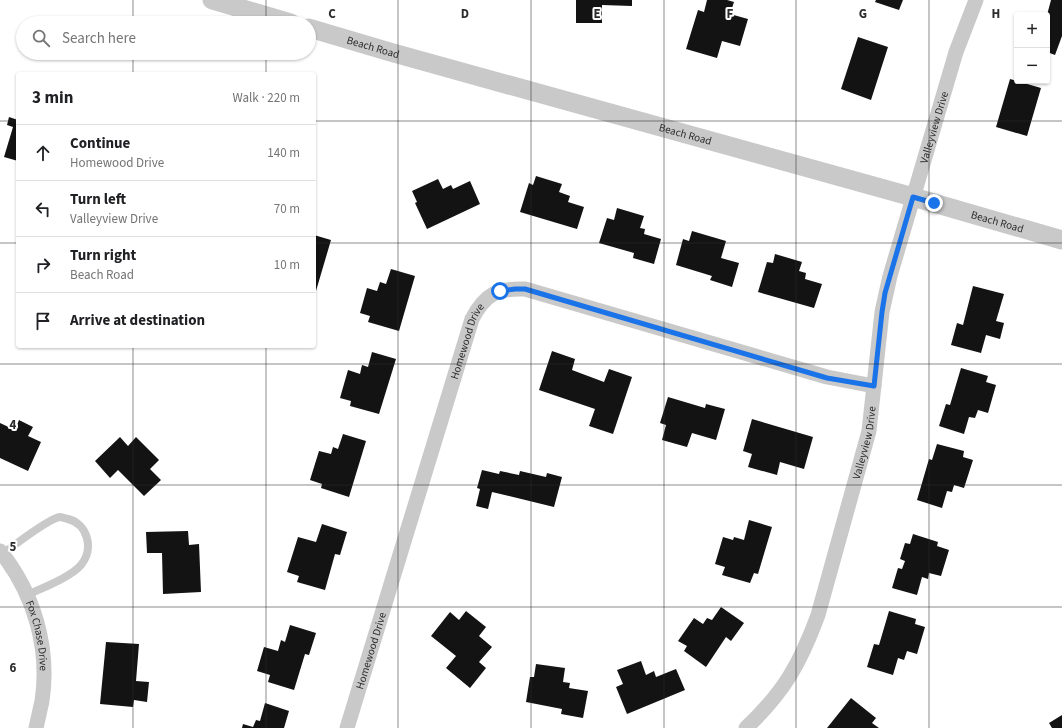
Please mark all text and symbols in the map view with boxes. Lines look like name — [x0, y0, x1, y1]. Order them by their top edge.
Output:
text: C — [328, 5, 336, 23]
text: D — [461, 5, 469, 23]
text: E — [593, 5, 601, 23]
text: F — [727, 5, 734, 23]
text: G — [859, 5, 867, 23]
text: H — [992, 5, 1000, 23]
map controls — [1014, 12, 1050, 84]
button: + — [1014, 12, 1050, 48]
search box — [16, 16, 316, 60]
icon: search — [30, 27, 52, 49]
text: Search here — [62, 28, 136, 49]
street label: Beach Road — [345, 33, 401, 62]
button: − — [1014, 48, 1050, 84]
text: 3 min — [32, 86, 73, 110]
text: Walk · 220 m — [232, 89, 300, 107]
street label: Valleyview Drive — [917, 89, 952, 165]
street label: Beach Road — [657, 120, 713, 149]
text: Continue — [70, 133, 130, 154]
icon: ahead — [32, 142, 54, 164]
text: 140 m — [267, 144, 300, 162]
text: Homewood Drive — [70, 154, 164, 172]
text: Turn left — [70, 189, 126, 210]
route end — [925, 194, 943, 212]
icon: left — [32, 198, 54, 220]
text: 70 m — [274, 200, 300, 218]
street label: Beach Road — [969, 207, 1025, 237]
text: Valleyview Drive — [70, 210, 158, 228]
text: Turn right — [70, 245, 136, 266]
icon: right — [32, 254, 54, 276]
text: 10 m — [274, 256, 300, 274]
text: Beach Road — [70, 266, 134, 284]
route start — [491, 282, 509, 300]
street label: Homewood Drive — [447, 300, 488, 381]
icon: arrive — [32, 310, 54, 332]
text: Arrive at destination — [70, 310, 205, 331]
street label: Valleyview Drive — [849, 405, 880, 481]
text: 4 — [10, 416, 17, 434]
text: 5 — [10, 538, 17, 556]
street label: Fox Chase Drive — [22, 598, 51, 672]
street label: Homewood Drive — [352, 610, 390, 691]
text: 6 — [10, 659, 17, 677]

